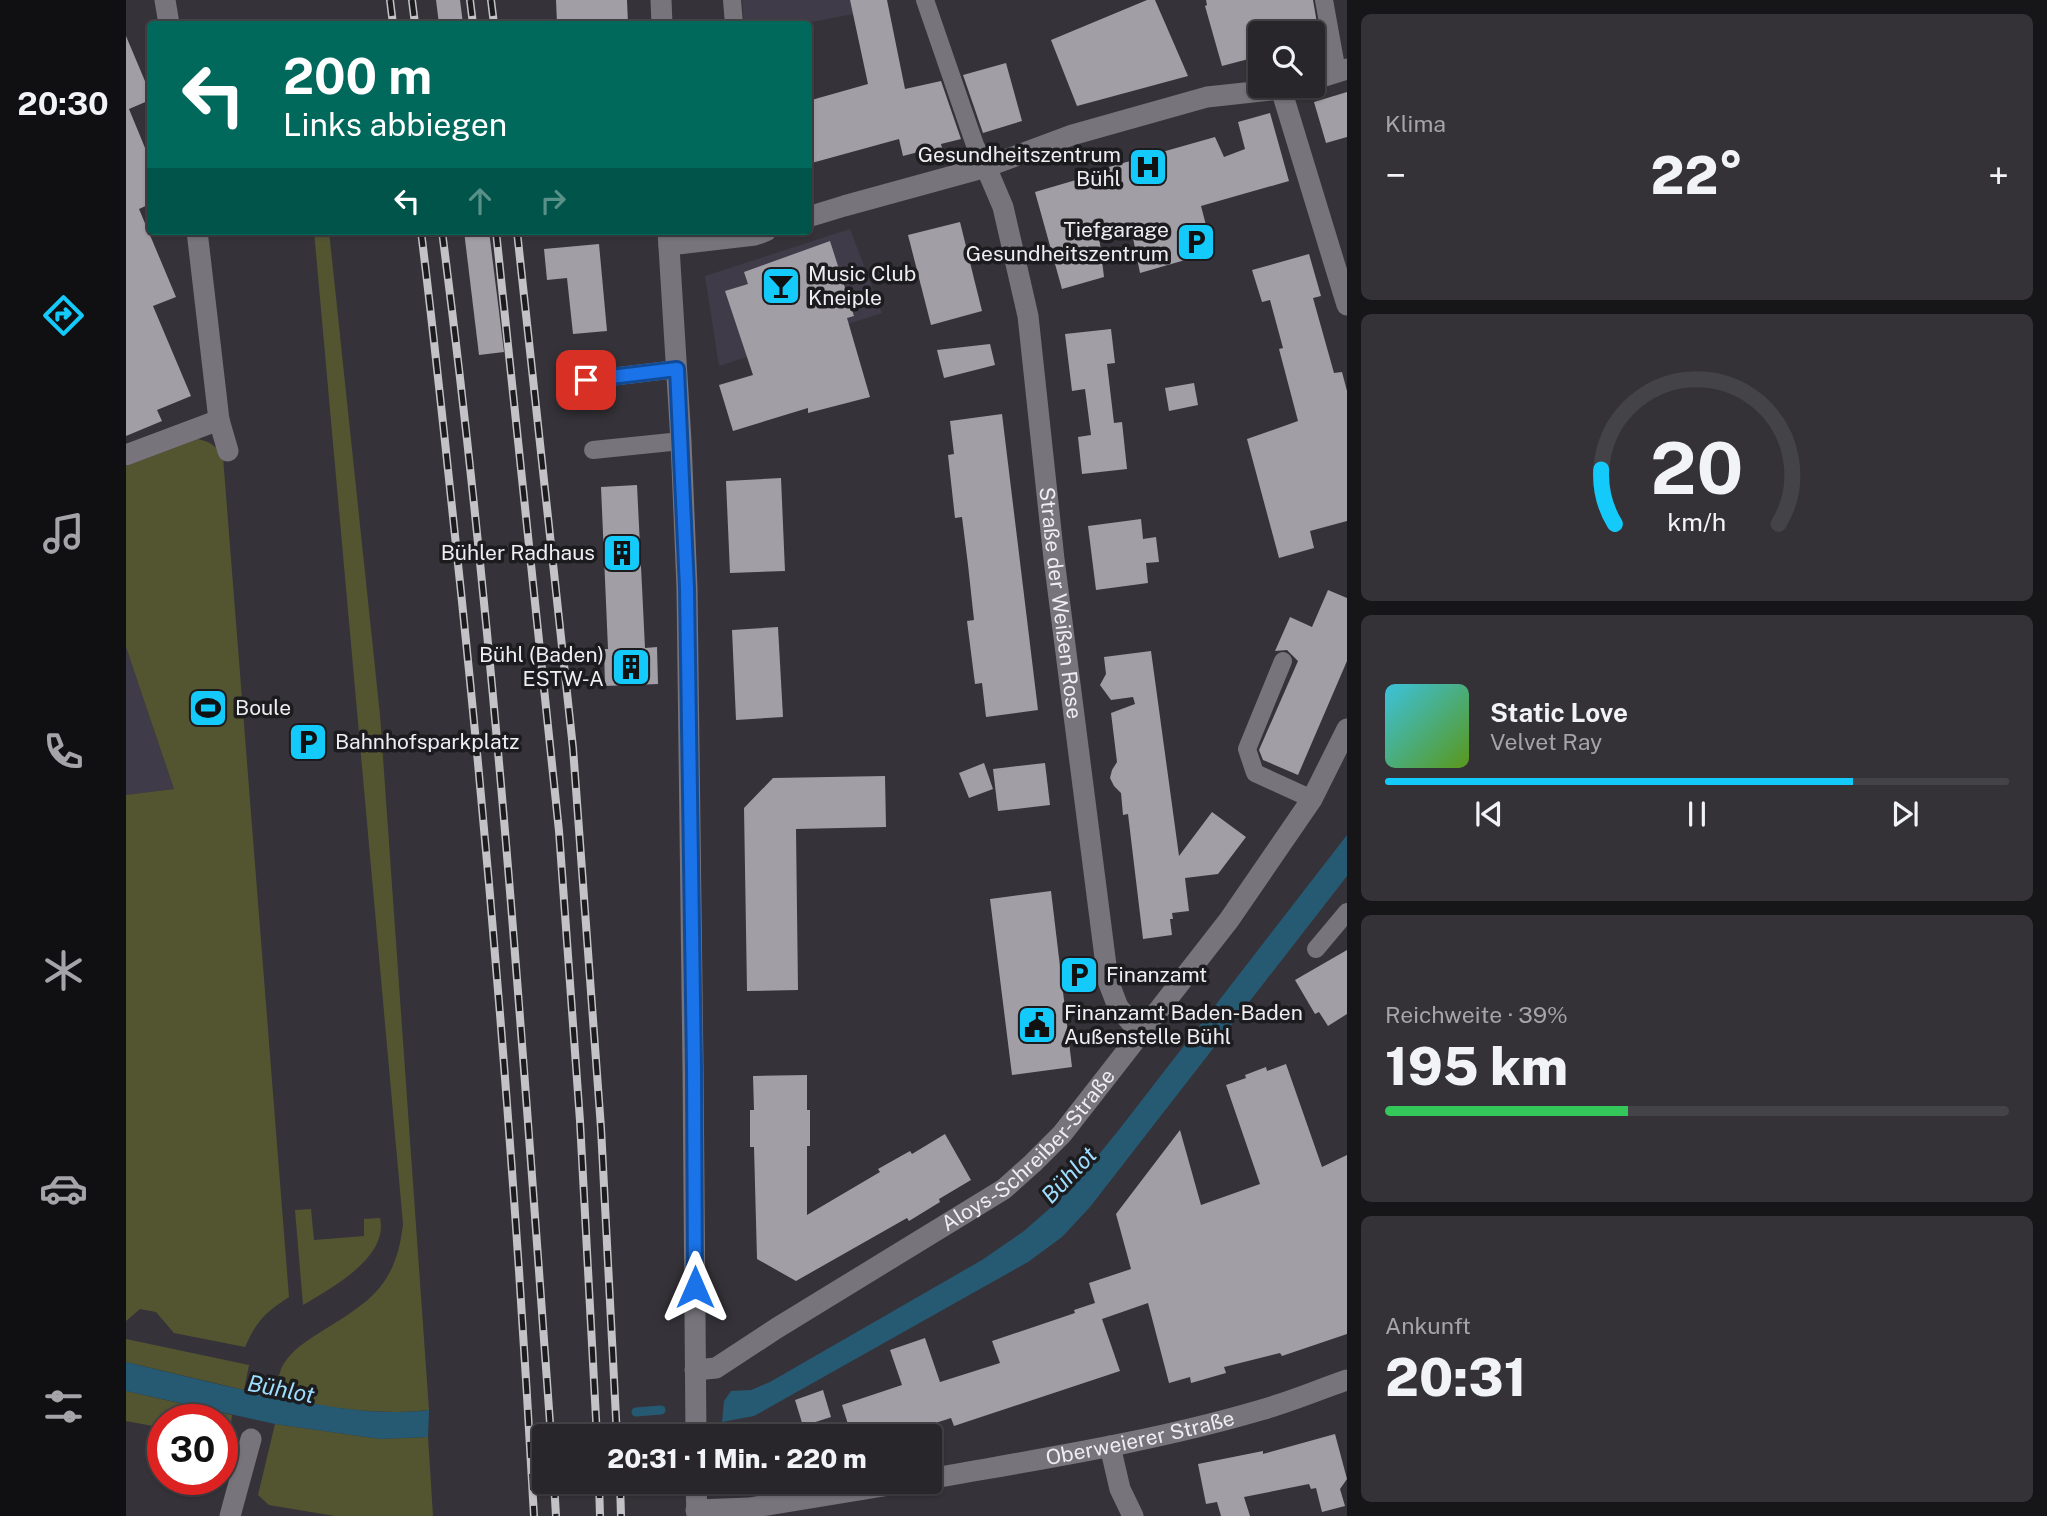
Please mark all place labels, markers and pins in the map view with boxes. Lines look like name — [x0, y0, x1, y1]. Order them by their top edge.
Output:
place label: Gesundheitszentrum Bühl — [918, 142, 1121, 191]
hospital icon: Gesundheitszentrum Bühl — [1127, 146, 1169, 188]
place label: Tiefgarage Gesundheitszentrum — [966, 217, 1169, 266]
parking icon: Tiefgarage Gesundheitszentrum — [1175, 221, 1217, 263]
place label: Music Club Kneiple — [808, 261, 916, 310]
bar icon: Music Club Kneiple — [760, 265, 802, 307]
pin — [556, 350, 616, 410]
building icon: Bühler Radhaus — [601, 532, 643, 574]
place label: Bühler Radhaus — [441, 540, 595, 565]
place label: Bühl (Baden) ESTW-A — [479, 642, 604, 691]
building icon: Bühl (Baden) ESTW-A — [610, 646, 652, 688]
sports icon: Boule — [187, 687, 229, 729]
place label: Boule — [235, 695, 291, 720]
parking icon: Bahnhofsparkplatz — [287, 721, 329, 763]
place label: Bahnhofsparkplatz — [335, 729, 519, 754]
parking icon: Finanzamt — [1058, 954, 1100, 996]
place label: Finanzamt — [1106, 962, 1207, 987]
place label: Finanzamt Baden-Baden Außenstelle Bühl — [1064, 1000, 1303, 1049]
public building icon: Finanzamt Baden-Baden Außenstelle Bühl — [1016, 1004, 1058, 1046]

